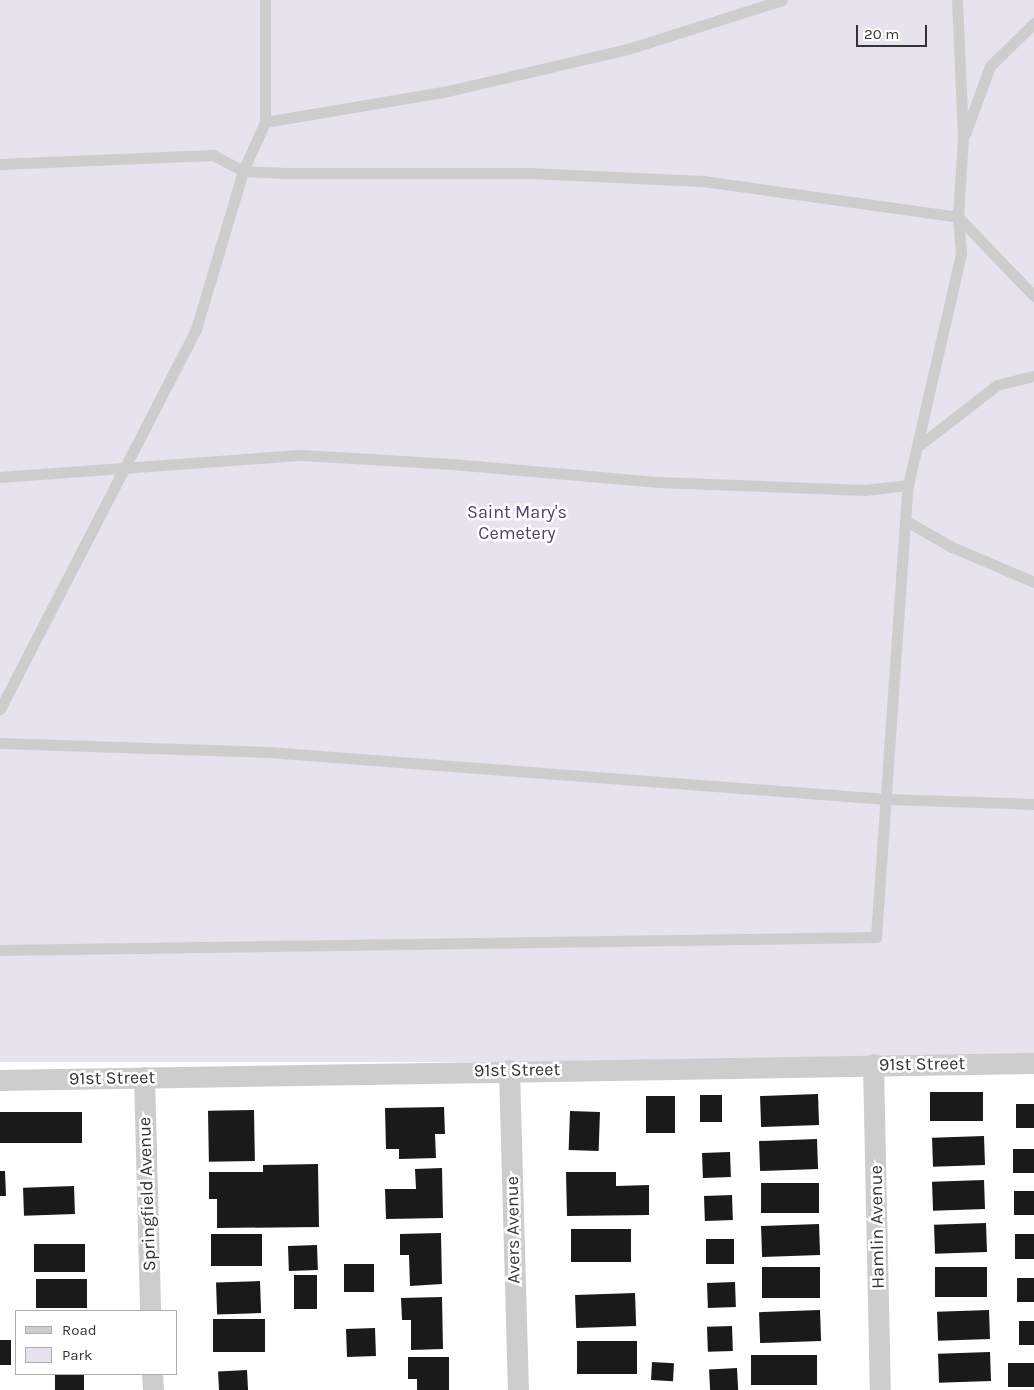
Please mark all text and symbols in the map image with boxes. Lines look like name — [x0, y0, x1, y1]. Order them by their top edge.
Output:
scale bar — [859, 15, 930, 47]
text: 20 m — [864, 25, 899, 43]
park label: Saint Mary's Cemetery — [467, 502, 567, 544]
street label: 91st Street — [879, 1052, 965, 1076]
street label: 91st Street — [474, 1058, 560, 1082]
street label: 91st Street — [69, 1066, 155, 1090]
street label: Springfield Avenue — [134, 1117, 160, 1271]
street label: Hamlin Avenue — [865, 1165, 889, 1289]
street label: Avers Avenue — [501, 1176, 525, 1284]
legend — [15, 1310, 178, 1375]
text: Road — [62, 1321, 97, 1339]
text: Park — [62, 1346, 92, 1364]

